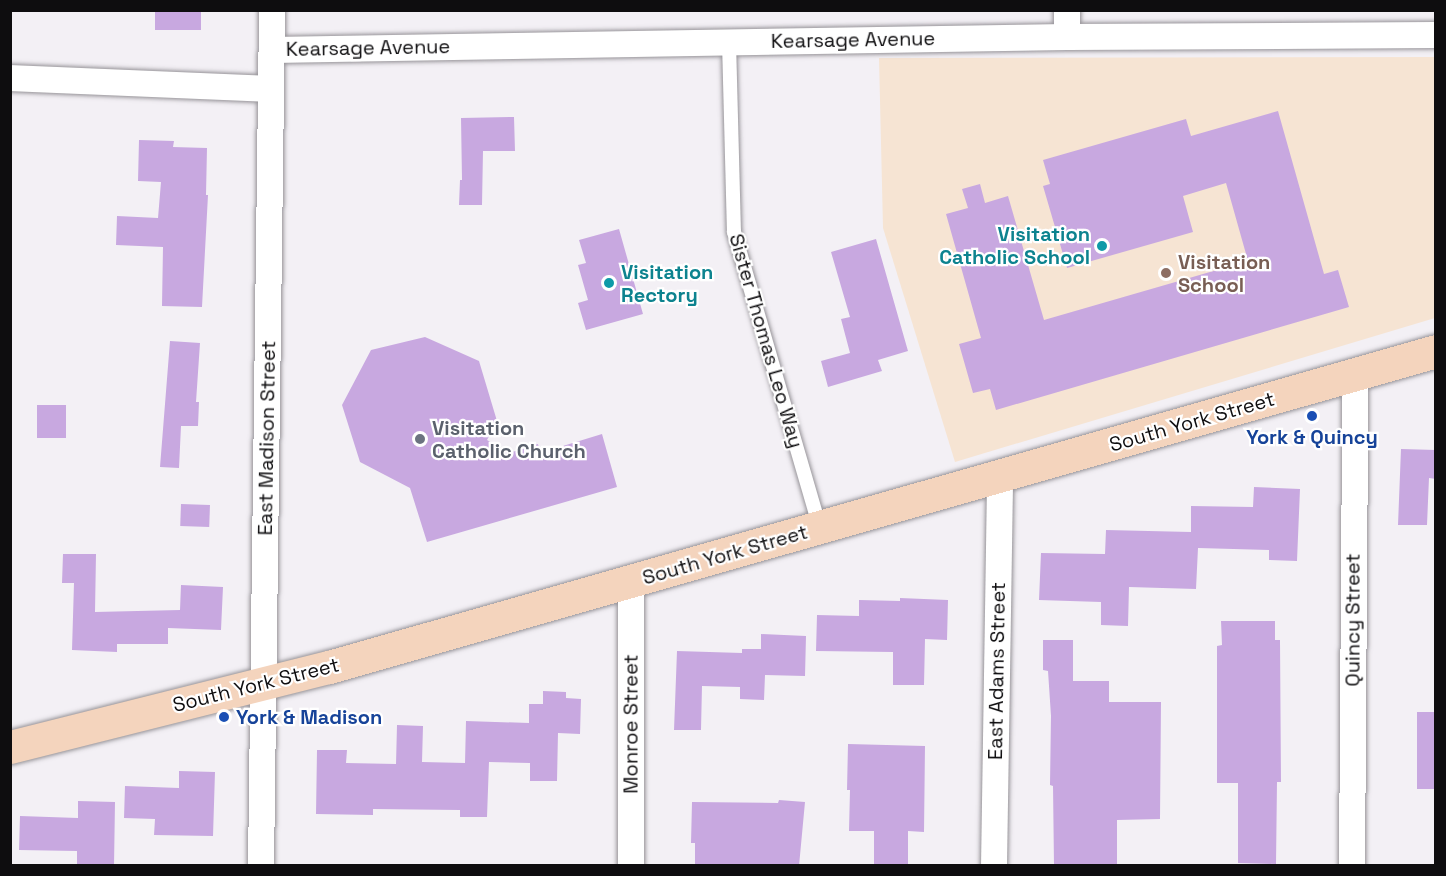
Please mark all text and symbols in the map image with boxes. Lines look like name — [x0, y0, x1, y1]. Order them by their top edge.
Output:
street label: Kearsage Avenue — [770, 27, 936, 53]
street label: Kearsage Avenue — [285, 35, 451, 61]
place label: Visitation Catholic School — [939, 222, 1090, 269]
street label: Sister Thomas Leo Way — [724, 231, 808, 451]
marker: Visitation Catholic School — [1095, 239, 1109, 253]
place label: Visitation School — [1178, 250, 1270, 297]
place label: Visitation Rectory — [621, 260, 713, 307]
marker: Visitation School — [1159, 266, 1173, 280]
marker: Visitation Rectory — [602, 276, 616, 290]
street label: East Madison Street — [253, 340, 281, 536]
street label: South York Street — [1107, 387, 1277, 457]
marker: York & Quincy — [1305, 409, 1319, 423]
place label: Visitation Catholic Church — [432, 416, 586, 463]
place label: York & Quincy — [1246, 425, 1378, 449]
marker: Visitation Catholic Church — [413, 432, 427, 446]
street label: South York Street — [640, 520, 810, 590]
street label: Quincy Street — [1341, 553, 1365, 687]
street label: East Adams Street — [983, 582, 1011, 760]
street label: South York Street — [170, 653, 342, 717]
street label: Monroe Street — [619, 654, 643, 794]
place label: York & Madison — [236, 705, 382, 729]
marker: York & Madison — [217, 710, 231, 724]

